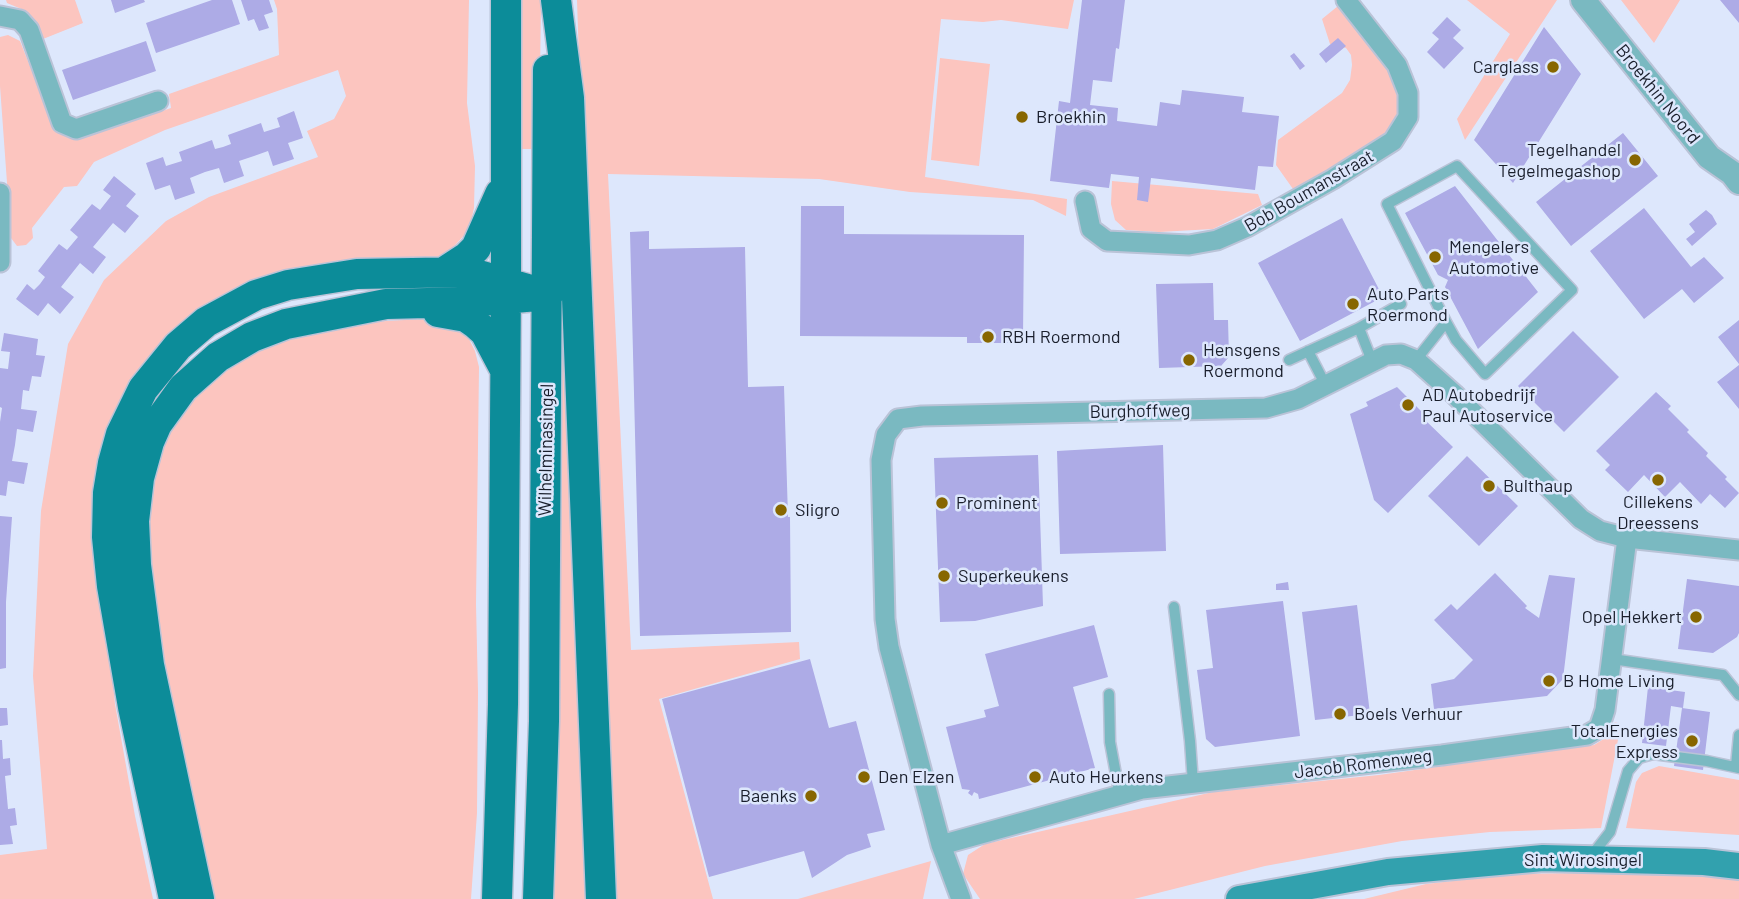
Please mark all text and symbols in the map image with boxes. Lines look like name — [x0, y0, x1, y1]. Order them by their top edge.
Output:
street label: Broekhin Noord — [1611, 40, 1705, 148]
place label: Carglass — [1473, 56, 1539, 78]
marker: Carglass — [1545, 59, 1561, 75]
place label: Broekhin — [1036, 106, 1106, 128]
marker: Broekhin — [1014, 109, 1030, 125]
place label: Tegelhandel Tegelmegashop — [1498, 139, 1621, 182]
street label: Bob Boumanstraat — [1241, 145, 1377, 237]
marker: Tegelhandel Tegelmegashop — [1627, 152, 1643, 168]
place label: Mengelers Automotive — [1449, 236, 1539, 278]
marker: Mengelers Automotive — [1427, 249, 1443, 265]
place label: Auto Parts Roermond — [1367, 283, 1449, 326]
marker: Auto Parts Roermond — [1345, 296, 1361, 312]
place label: RBH Roermond — [1002, 326, 1121, 348]
marker: RBH Roermond — [980, 329, 996, 345]
place label: Hensgens Roermond — [1203, 339, 1284, 382]
marker: Hensgens Roermond — [1181, 352, 1197, 368]
street label: Wilhelminasingel — [534, 384, 558, 516]
place label: AD Autobedrijf Paul Autoservice — [1422, 384, 1553, 426]
marker: AD Autobedrijf Paul Autoservice — [1400, 397, 1416, 413]
street label: Burghoffweg — [1090, 399, 1190, 423]
marker: Cillekens Dreessens — [1650, 472, 1666, 488]
place label: Bulthaup — [1503, 475, 1573, 497]
marker: Bulthaup — [1481, 478, 1497, 494]
place label: Cillekens Dreessens — [1617, 491, 1699, 534]
place label: Prominent — [956, 492, 1038, 514]
marker: Prominent — [934, 495, 950, 511]
place label: Sligro — [795, 499, 840, 521]
marker: Sligro — [773, 502, 789, 518]
place label: Superkeukens — [958, 565, 1069, 587]
marker: Superkeukens — [936, 568, 952, 584]
place label: Opel Hekkert — [1582, 606, 1682, 628]
marker: Opel Hekkert — [1688, 609, 1704, 625]
place label: B Home Living — [1563, 670, 1675, 692]
marker: B Home Living — [1541, 673, 1557, 689]
place label: Boels Verhuur — [1354, 703, 1463, 725]
marker: Boels Verhuur — [1332, 706, 1348, 722]
place label: TotalEnergies Express — [1571, 720, 1678, 762]
marker: TotalEnergies Express — [1684, 733, 1700, 749]
street label: Jacob Romenweg — [1293, 745, 1433, 783]
place label: Den Elzen — [878, 766, 954, 788]
place label: Auto Heurkens — [1049, 766, 1163, 788]
marker: Den Elzen — [856, 769, 872, 785]
marker: Auto Heurkens — [1027, 769, 1043, 785]
place label: Baenks — [740, 785, 797, 807]
marker: Baenks — [803, 788, 819, 804]
street label: Sint Wirosingel — [1524, 849, 1642, 871]

